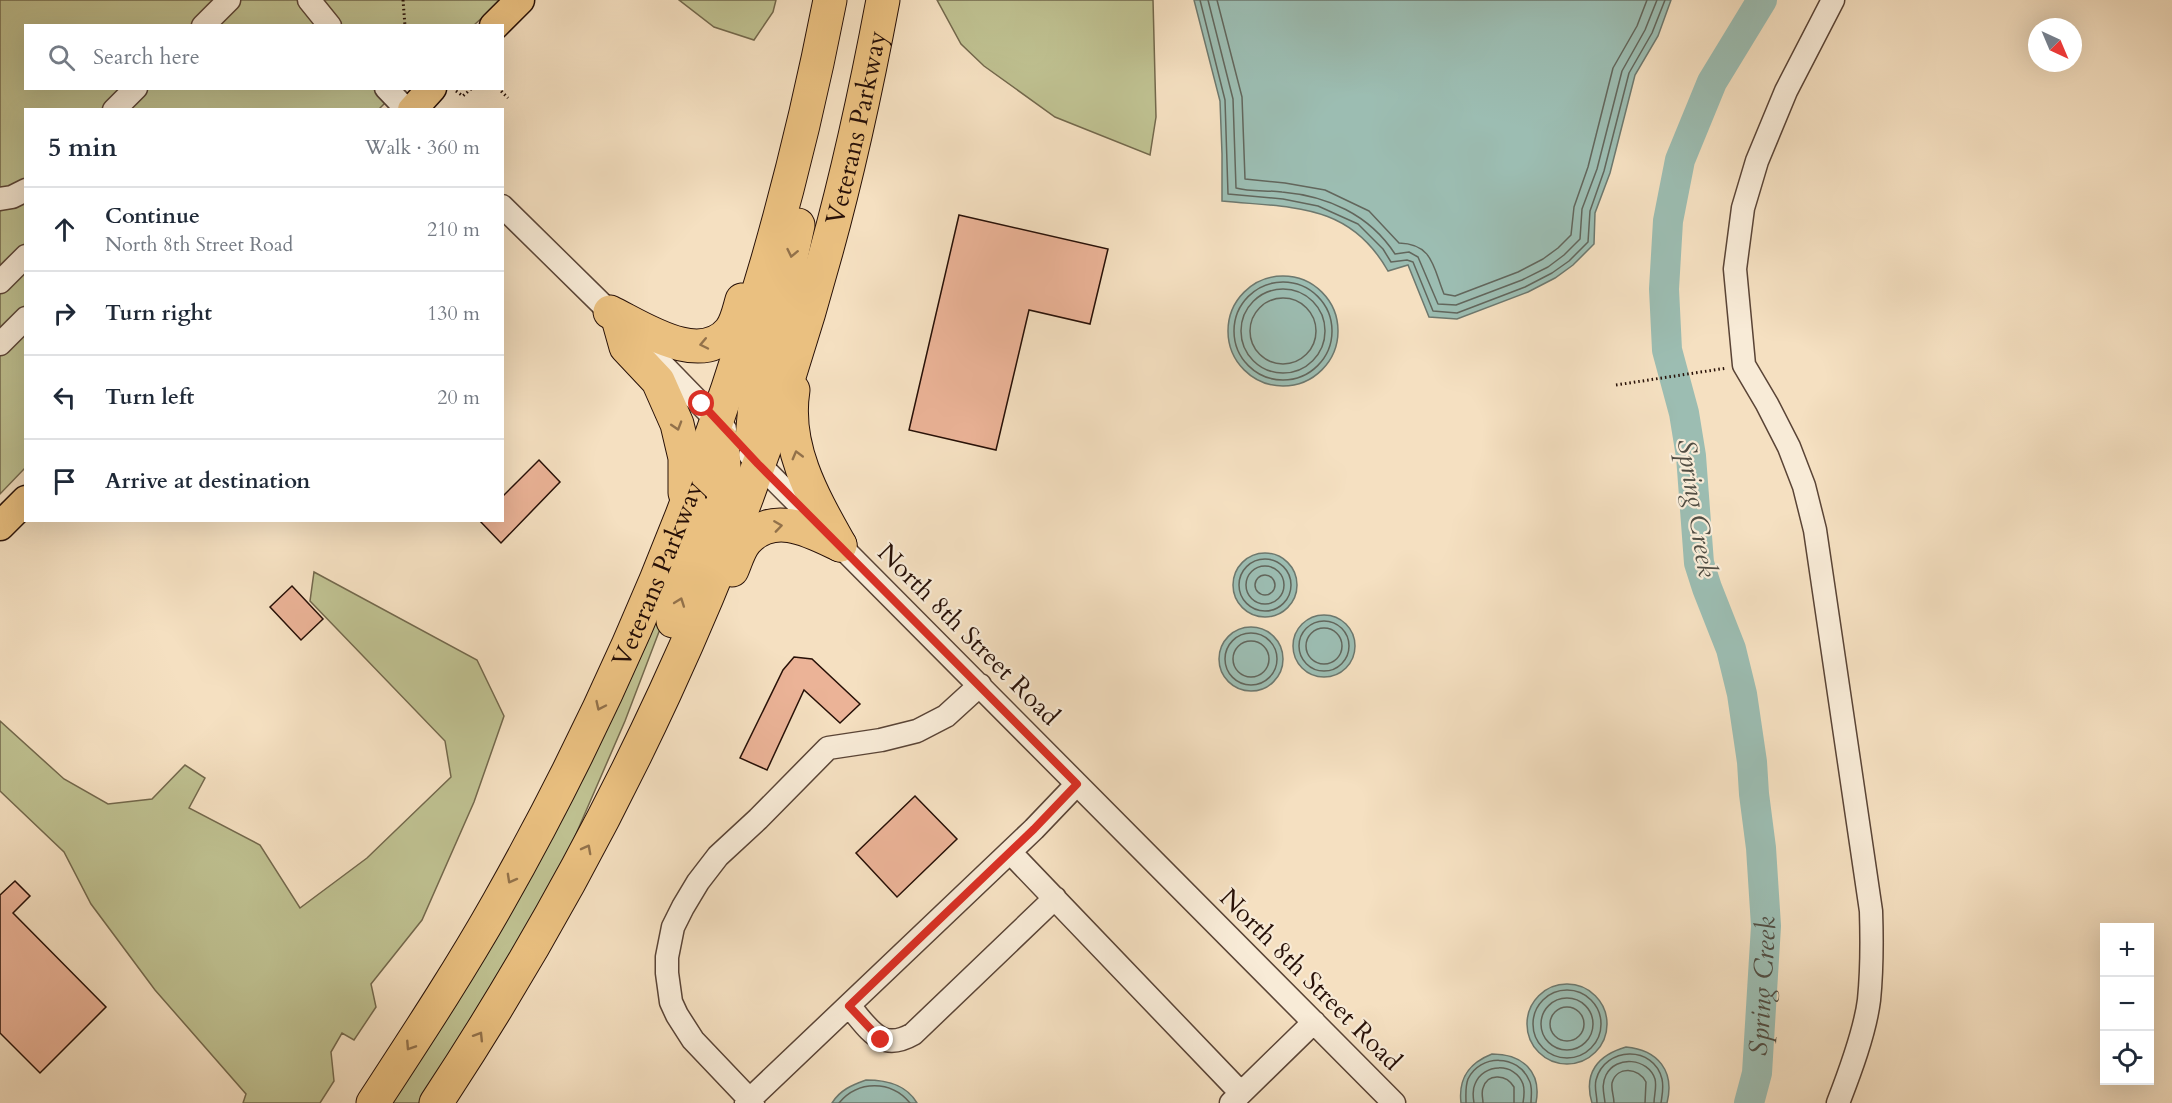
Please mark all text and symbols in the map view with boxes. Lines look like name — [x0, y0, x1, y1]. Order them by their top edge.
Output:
north arrow — [2028, 18, 2082, 72]
search box — [24, 24, 504, 90]
street label: Veterans Parkway — [817, 27, 895, 229]
icon: search — [45, 41, 78, 74]
text: Search here — [93, 42, 200, 72]
text: 5 min — [48, 130, 117, 165]
text: Walk · 360 m — [365, 134, 480, 161]
text: Continue — [105, 201, 200, 231]
icon: ahead — [48, 213, 81, 246]
text: 210 m — [427, 216, 480, 243]
text: North 8th Street Road — [105, 231, 293, 258]
one-way arrow — [787, 248, 800, 258]
icon: right — [48, 297, 81, 330]
text: Turn right — [105, 298, 212, 328]
text: 130 m — [427, 300, 480, 327]
one-way arrow — [699, 337, 709, 350]
icon: left — [48, 381, 81, 414]
text: Turn left — [105, 382, 194, 412]
text: 20 m — [437, 384, 480, 411]
route start — [688, 390, 714, 416]
one-way arrow — [670, 420, 682, 431]
water label: Spring Creek — [1667, 436, 1726, 580]
one-way arrow — [792, 450, 805, 460]
icon: arrive — [48, 465, 81, 498]
text: Arrive at destination — [105, 466, 310, 496]
street label: Veterans Parkway — [604, 476, 712, 672]
one-way arrow — [773, 521, 783, 533]
street label: North 8th Street Road — [870, 535, 1068, 733]
one-way arrow — [673, 597, 686, 608]
one-way arrow — [596, 699, 608, 710]
one-way arrow — [580, 845, 591, 856]
one-way arrow — [507, 873, 518, 883]
street label: North 8th Street Road — [1212, 880, 1410, 1078]
water label: Spring Creek — [1740, 915, 1785, 1057]
map controls — [2100, 923, 2154, 1085]
button: + — [2100, 923, 2154, 977]
button: − — [2100, 977, 2154, 1031]
route end — [867, 1026, 893, 1052]
button: locate — [2100, 1031, 2154, 1085]
one-way arrow — [472, 1032, 484, 1042]
one-way arrow — [406, 1039, 417, 1050]

